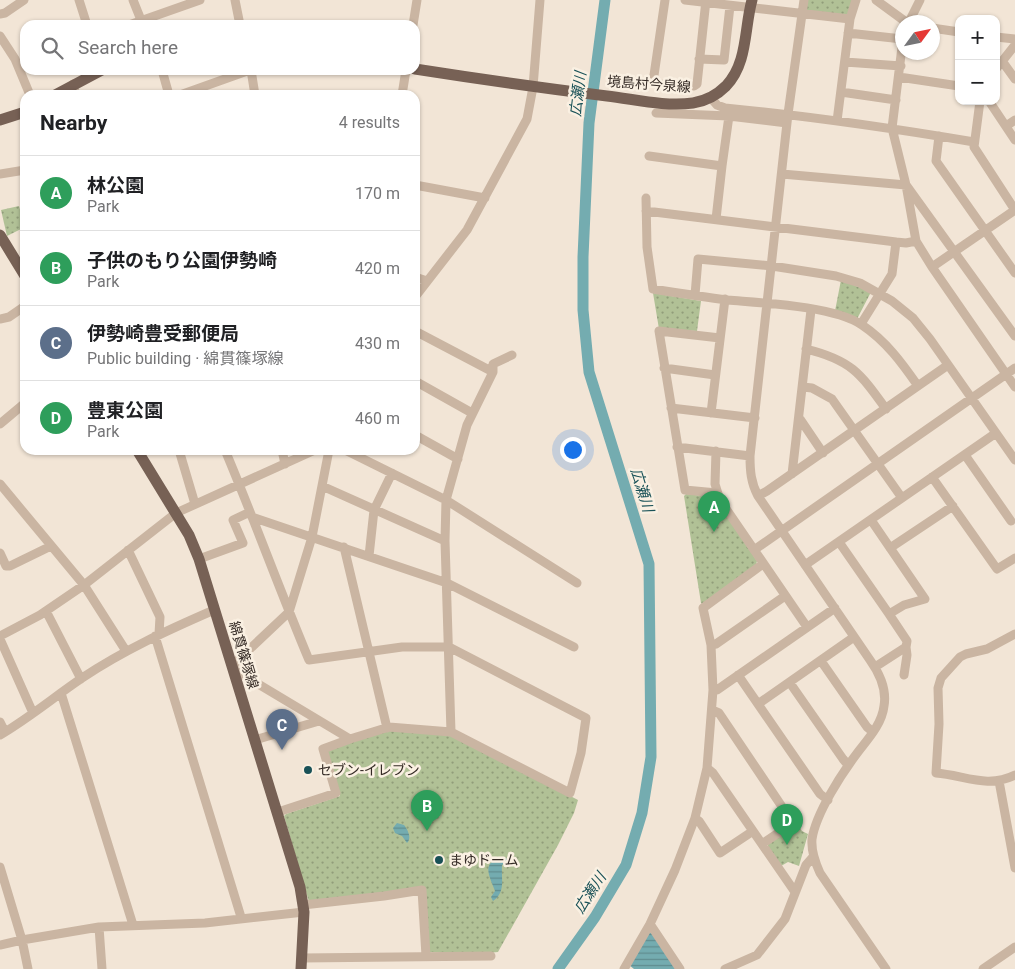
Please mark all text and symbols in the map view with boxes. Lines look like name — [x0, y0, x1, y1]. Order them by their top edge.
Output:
north arrow — [895, 15, 940, 60]
map controls — [955, 15, 1000, 105]
button: + — [955, 15, 1000, 60]
search box — [20, 20, 420, 75]
icon: search — [38, 34, 66, 62]
text: Search here — [78, 36, 178, 59]
button: − — [955, 60, 1000, 105]
water label: 広瀬川 — [566, 69, 590, 117]
street label: 境島村今泉線 — [607, 73, 691, 95]
text: Nearby — [40, 111, 107, 135]
text: 4 results — [339, 113, 400, 132]
text: 林公園 — [87, 174, 144, 197]
text: A — [51, 184, 61, 203]
text: 170 m — [355, 184, 400, 203]
text: Park — [87, 197, 119, 216]
text: 子供のもり公園伊勢崎 — [87, 249, 277, 272]
text: B — [51, 259, 61, 278]
text: 420 m — [355, 259, 400, 278]
text: Park — [87, 272, 119, 291]
text: 伊勢崎豊受郵便局 — [87, 322, 239, 345]
text: C — [51, 334, 61, 353]
text: 430 m — [355, 334, 400, 353]
text: Public building · 綿貫篠塚線 — [87, 349, 283, 368]
text: 豊東公園 — [87, 399, 163, 422]
text: D — [51, 409, 61, 428]
text: 460 m — [355, 409, 400, 428]
text: Park — [87, 422, 119, 441]
your location — [560, 437, 586, 463]
water label: 広瀬川 — [627, 466, 658, 516]
pin: A — [698, 491, 730, 532]
street label: 綿貫篠塚線 — [226, 619, 262, 691]
pin: C — [266, 709, 298, 750]
place label: セブン-イレブン — [318, 762, 420, 778]
marker: セブン-イレブン — [302, 764, 314, 776]
pin: B — [411, 790, 443, 831]
pin: D — [771, 804, 803, 845]
place label: まゆドーム — [449, 852, 519, 868]
marker: まゆドーム — [433, 854, 445, 866]
water label: 広瀬川 — [570, 868, 611, 917]

